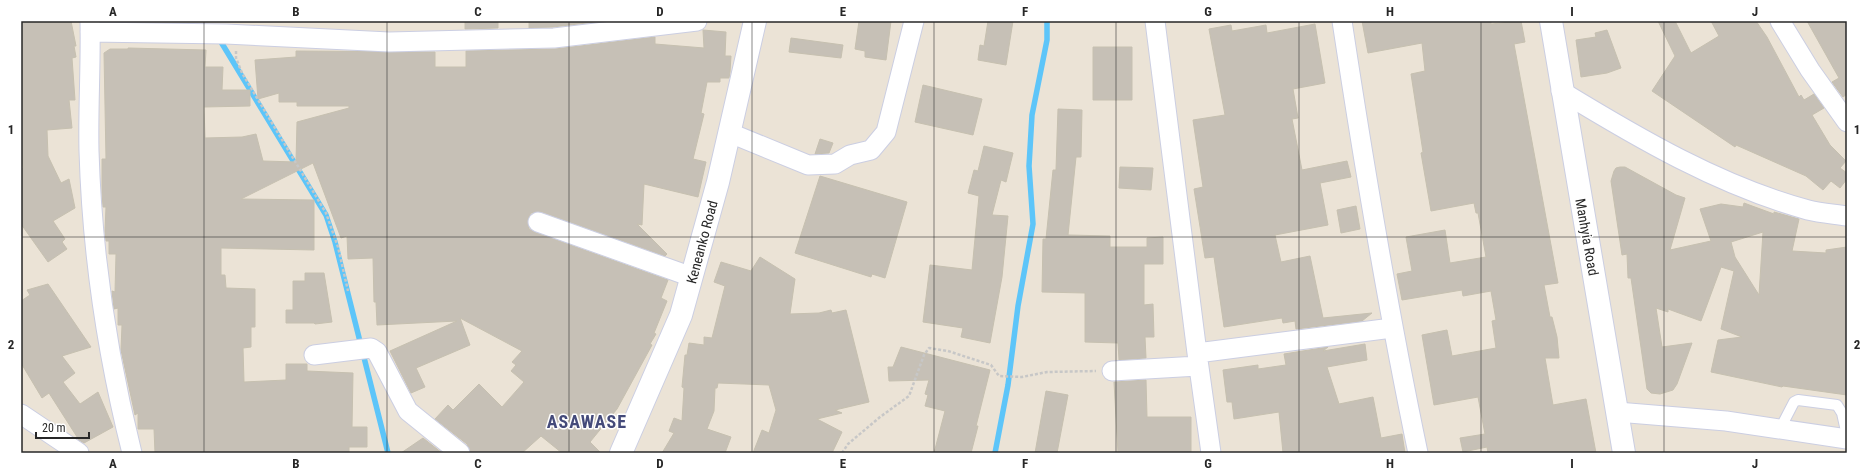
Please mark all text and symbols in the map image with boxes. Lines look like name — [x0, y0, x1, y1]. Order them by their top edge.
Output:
text: A — [109, 4, 117, 19]
text: B — [292, 4, 300, 19]
text: C — [474, 4, 482, 19]
text: D — [656, 4, 664, 19]
text: E — [840, 4, 847, 19]
text: F — [1022, 4, 1028, 19]
text: G — [1204, 4, 1212, 19]
text: H — [1386, 4, 1394, 19]
text: I — [1570, 4, 1574, 19]
text: J — [1752, 4, 1758, 19]
text: 1 — [8, 122, 14, 137]
text: 1 — [1854, 122, 1860, 137]
street label: Manhyia Road — [1572, 197, 1602, 277]
street label: Keneanko Road — [683, 199, 721, 285]
text: 2 — [8, 337, 15, 352]
text: 2 — [1854, 337, 1861, 352]
district label: ASAWASE — [547, 411, 627, 432]
scale bar — [36, 414, 89, 440]
text: 20 m — [42, 421, 66, 435]
text: A — [109, 456, 117, 471]
text: B — [292, 456, 300, 471]
text: C — [474, 456, 482, 471]
text: D — [656, 456, 664, 471]
text: E — [840, 456, 847, 471]
text: F — [1022, 456, 1028, 471]
text: G — [1204, 456, 1212, 471]
text: H — [1386, 456, 1394, 471]
text: I — [1570, 456, 1574, 471]
text: J — [1752, 456, 1758, 471]

